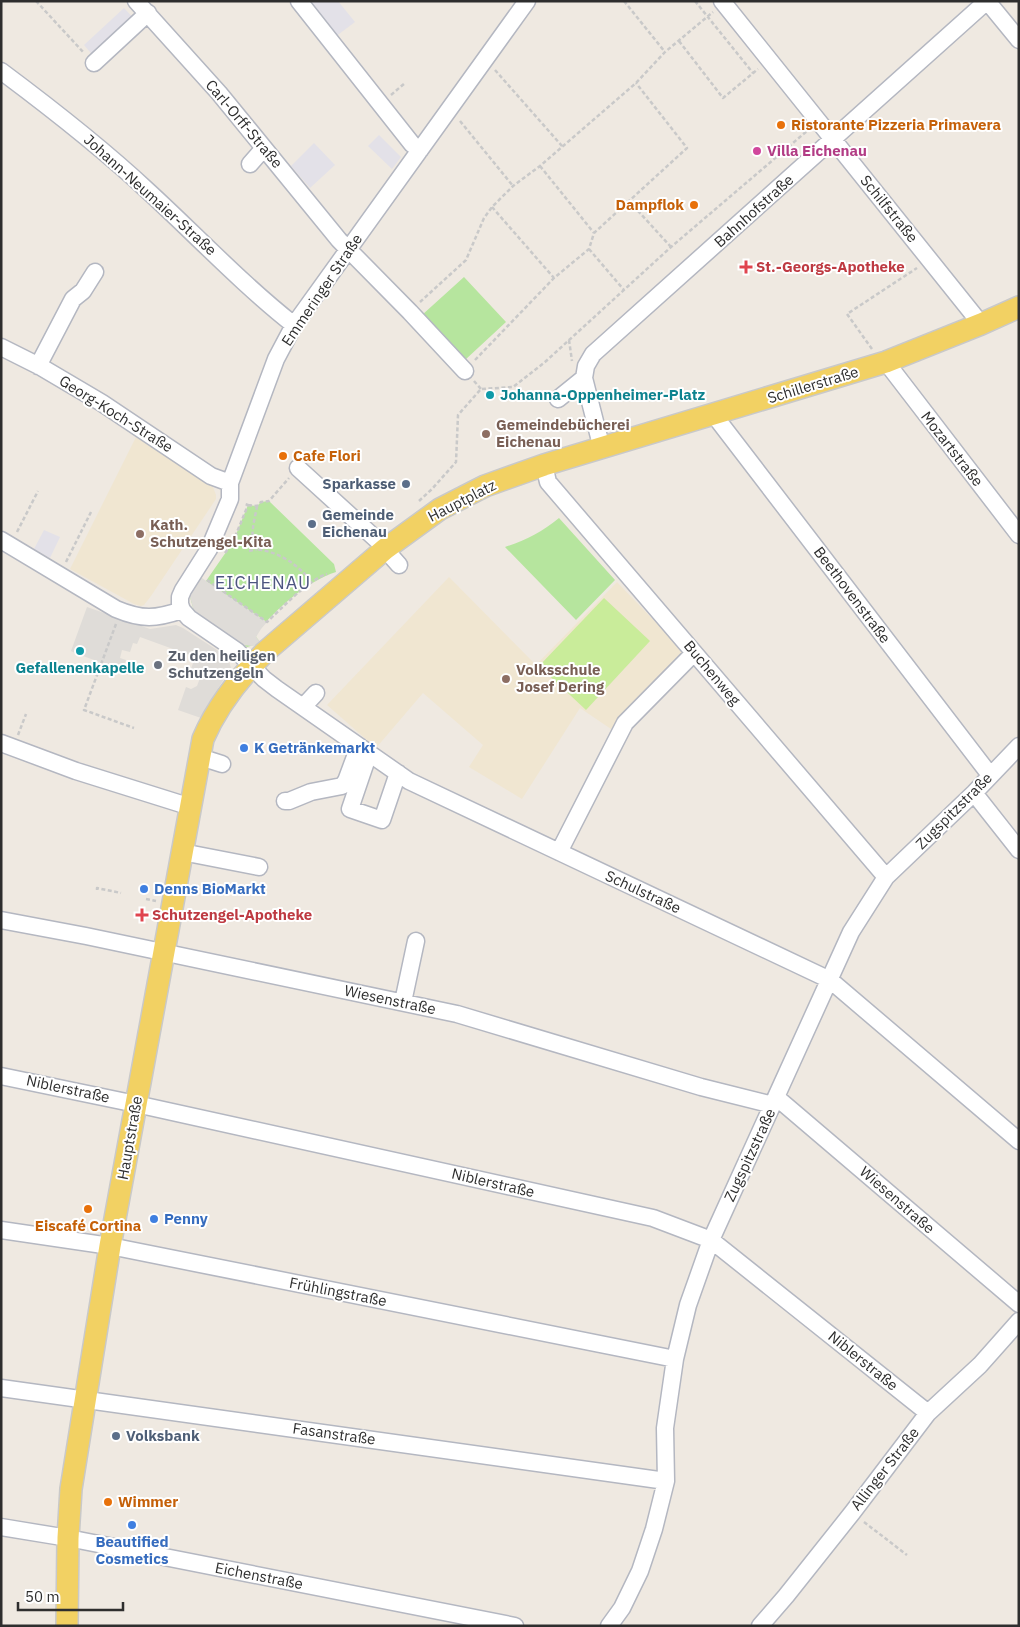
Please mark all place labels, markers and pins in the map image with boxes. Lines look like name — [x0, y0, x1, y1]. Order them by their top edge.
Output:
place label: Ristorante Pizzeria Primavera — [791, 115, 1001, 134]
marker: Ristorante Pizzeria Primavera — [775, 119, 787, 131]
place label: Villa Eichenau — [767, 141, 867, 160]
marker: Villa Eichenau — [751, 145, 763, 157]
place label: Dampflok — [615, 195, 684, 214]
marker: Dampflok — [688, 199, 700, 211]
place label: St.-Georgs-Apotheke — [756, 257, 905, 276]
marker: St.-Georgs-Apotheke — [740, 261, 752, 273]
place label: Johanna-Oppenheimer-Platz — [500, 385, 705, 404]
marker: Johanna-Oppenheimer-Platz — [484, 389, 496, 401]
place label: Gemeindebücherei Eichenau — [496, 415, 630, 451]
marker: Gemeindebücherei Eichenau — [480, 428, 492, 440]
place label: Cafe Flori — [293, 446, 361, 465]
marker: Cafe Flori — [277, 450, 289, 462]
place label: Sparkasse — [322, 474, 396, 493]
marker: Sparkasse — [400, 478, 412, 490]
place label: Gemeinde Eichenau — [322, 505, 394, 541]
place label: Kath. Schutzengel-Kita — [150, 515, 272, 551]
marker: Gemeinde Eichenau — [306, 518, 318, 530]
marker: Kath. Schutzengel-Kita — [134, 528, 146, 540]
marker: Gefallenenkapelle — [74, 645, 86, 657]
place label: Zu den heiligen Schutzengeln — [168, 646, 276, 682]
place label: Gefallenenkapelle — [15, 658, 145, 677]
marker: Zu den heiligen Schutzengeln — [152, 659, 164, 671]
place label: Volksschule Josef Dering — [516, 660, 605, 696]
marker: Volksschule Josef Dering — [500, 673, 512, 685]
place label: K Getränkemarkt — [254, 738, 375, 757]
marker: K Getränkemarkt — [238, 742, 250, 754]
place label: Denns BioMarkt — [154, 879, 266, 898]
marker: Denns BioMarkt — [138, 883, 150, 895]
place label: Schutzengel-Apotheke — [152, 905, 312, 924]
marker: Schutzengel-Apotheke — [136, 909, 148, 921]
marker: Eiscafé Cortina — [82, 1203, 94, 1215]
place label: Penny — [164, 1209, 208, 1228]
marker: Penny — [148, 1213, 160, 1225]
place label: Eiscafé Cortina — [35, 1216, 142, 1235]
place label: Volksbank — [126, 1426, 200, 1445]
marker: Volksbank — [110, 1430, 122, 1442]
place label: Wimmer — [118, 1492, 178, 1511]
marker: Wimmer — [102, 1496, 114, 1508]
marker: Beautified Cosmetics — [126, 1519, 138, 1531]
place label: Beautified Cosmetics — [95, 1532, 169, 1568]

